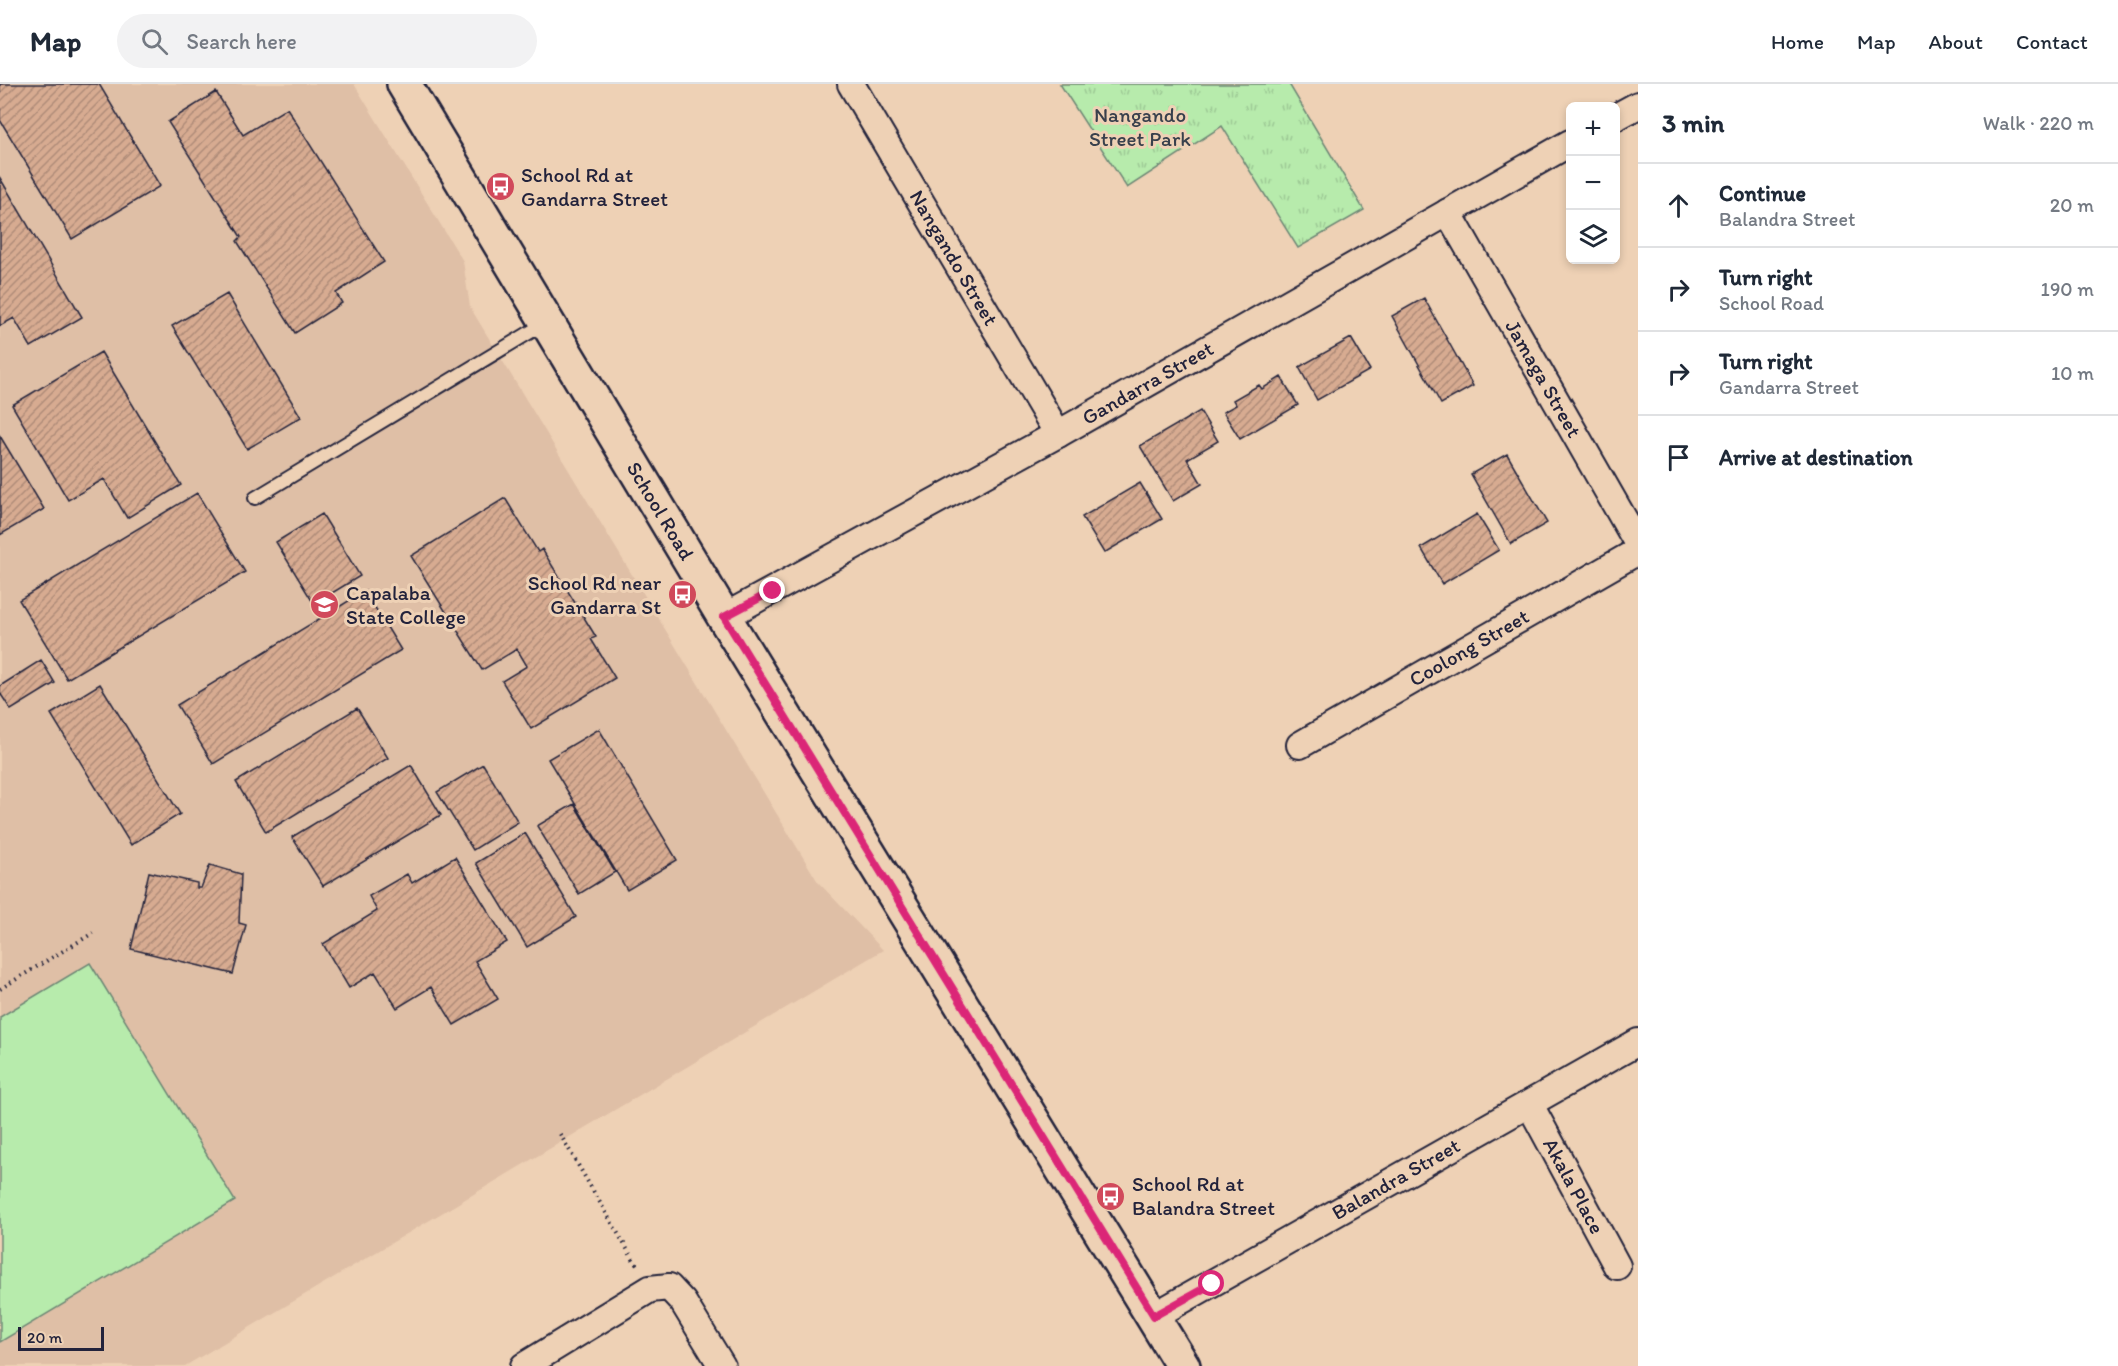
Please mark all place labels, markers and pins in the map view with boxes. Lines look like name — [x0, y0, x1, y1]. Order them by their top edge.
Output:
place label: School Rd at Gandarra Street — [521, 162, 668, 211]
bus stop icon: School Rd at Gandarra Street — [484, 171, 516, 203]
place label: School Rd near Gandarra St — [528, 570, 662, 619]
bus stop icon: School Rd near Gandarra St — [666, 579, 698, 611]
place label: Capalaba State College — [346, 580, 466, 629]
school or university icon: Capalaba State College — [309, 589, 341, 621]
place label: School Rd at Balandra Street — [1132, 1171, 1275, 1220]
bus stop icon: School Rd at Balandra Street — [1095, 1180, 1127, 1212]

